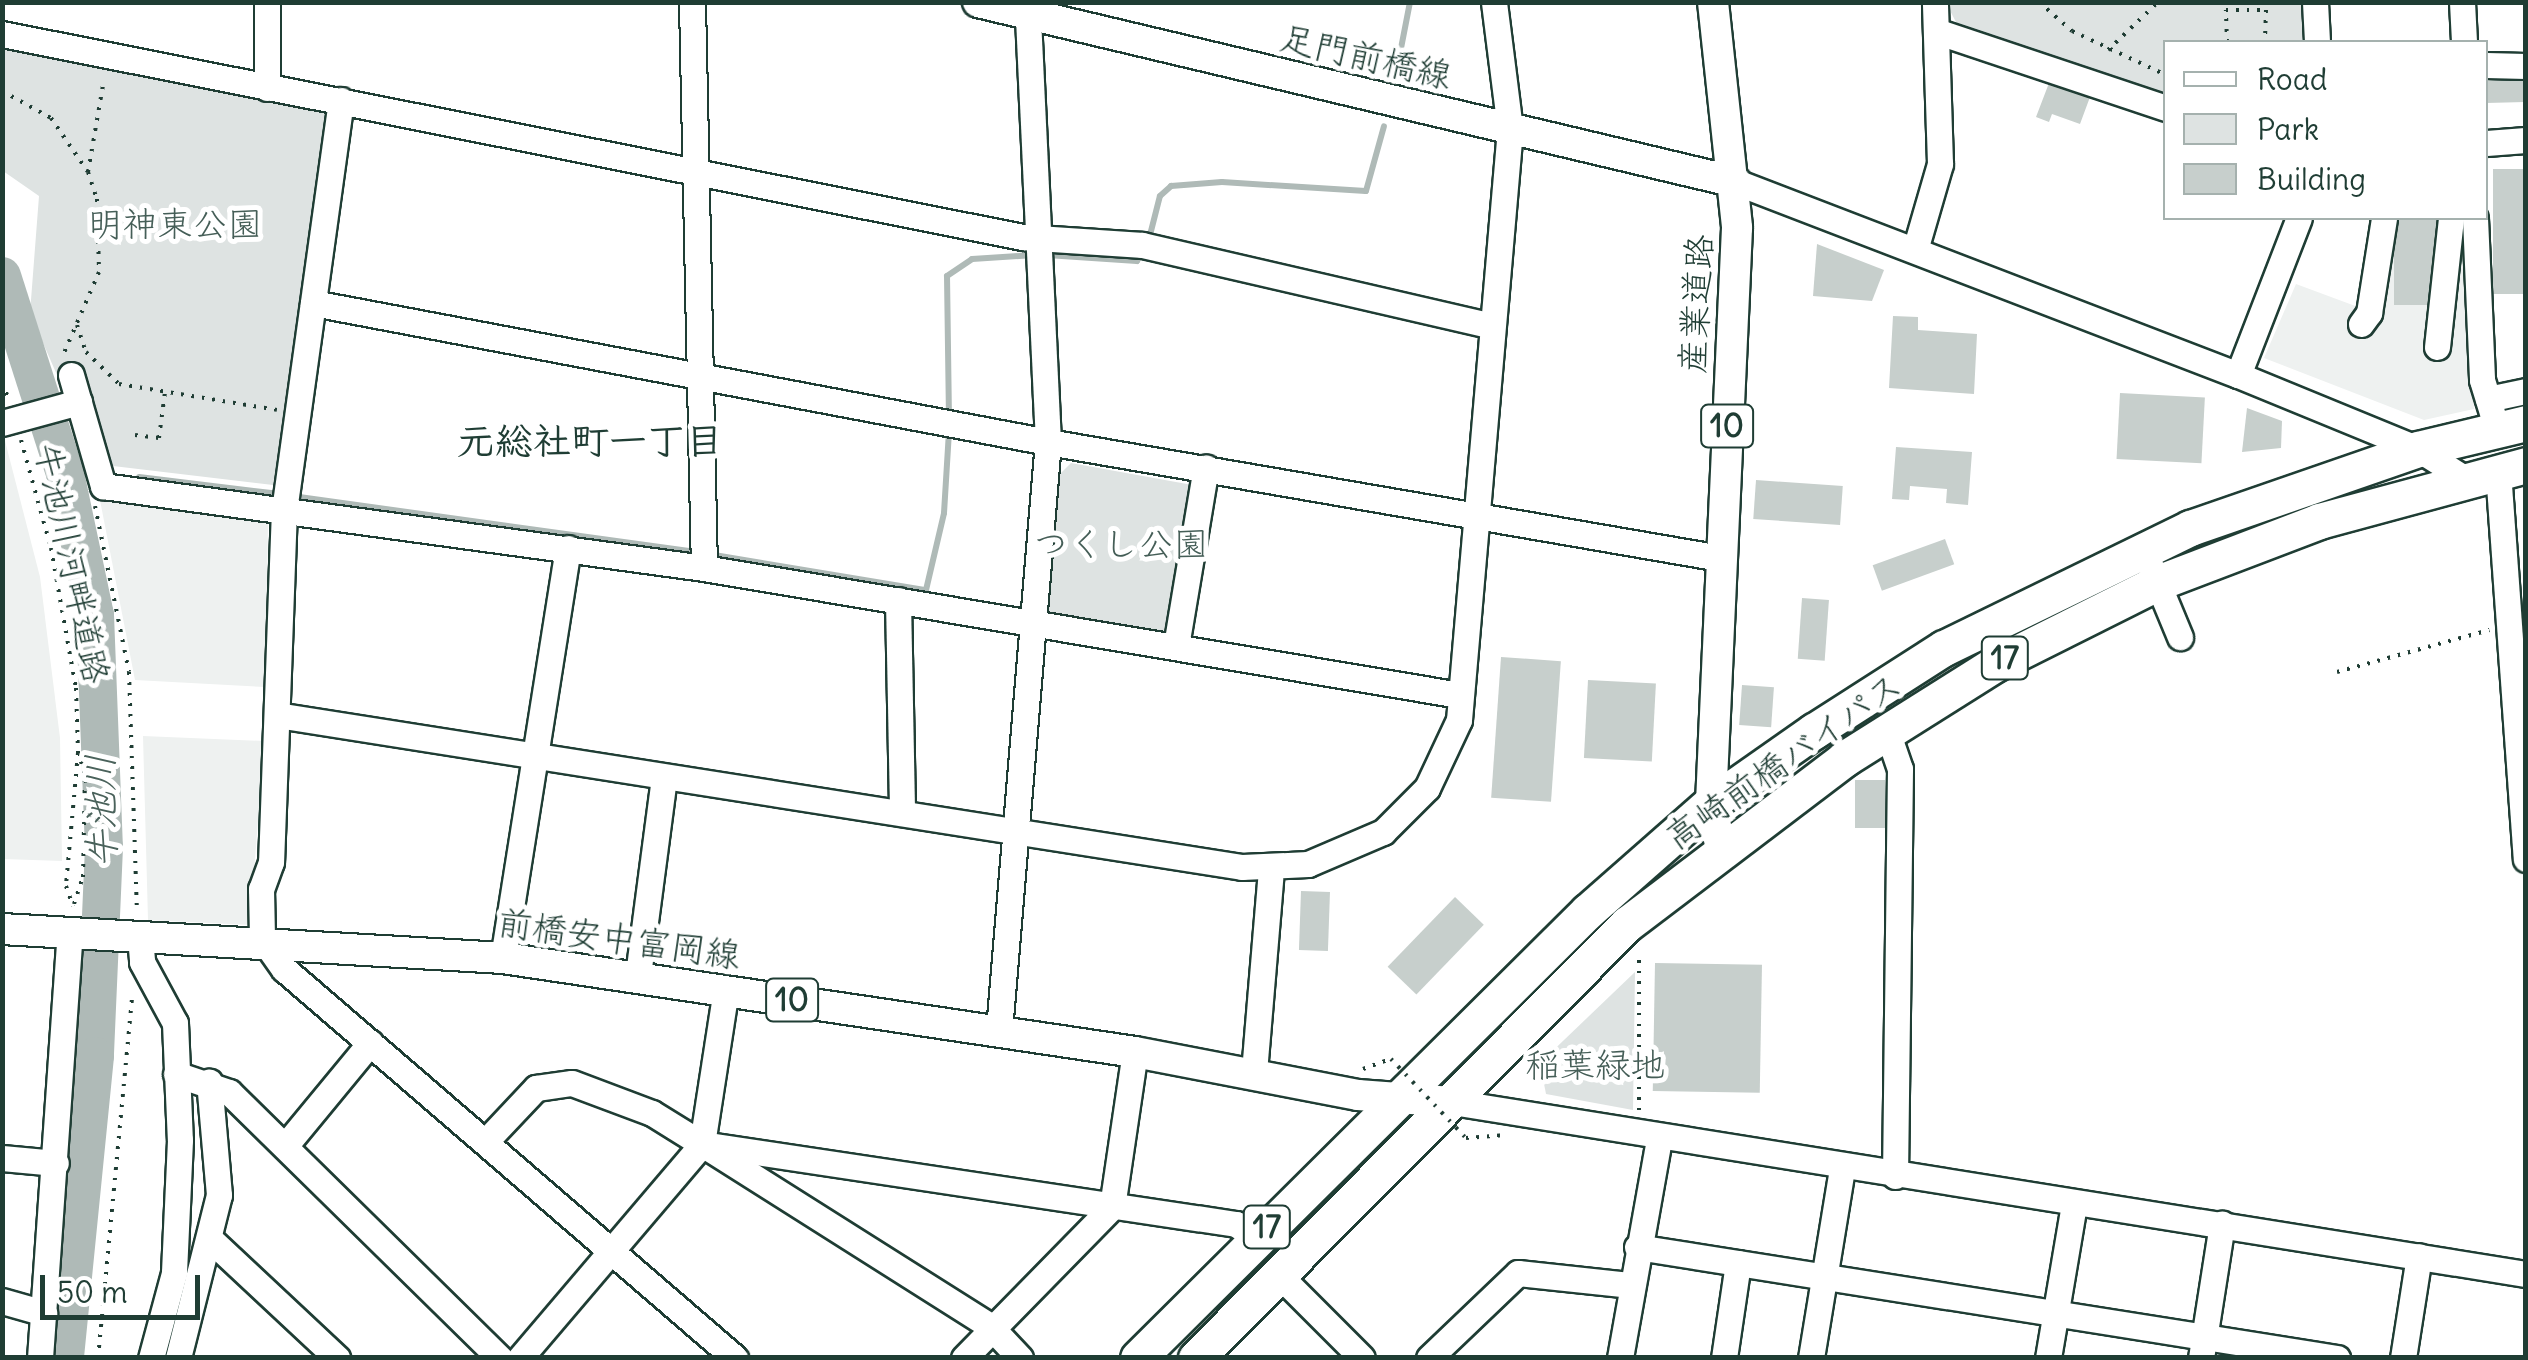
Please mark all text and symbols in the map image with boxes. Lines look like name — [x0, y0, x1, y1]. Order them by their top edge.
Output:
street label: 足門前橋線 — [1276, 16, 1456, 96]
legend — [2163, 40, 2488, 220]
text: Road — [2257, 60, 2327, 98]
text: Park — [2257, 110, 2319, 148]
text: Building — [2257, 160, 2366, 198]
park label: 明神東公園 — [88, 202, 262, 244]
street label: 産業道路 — [1670, 233, 1720, 375]
road number: 10 — [1700, 399, 1754, 453]
district label: 元総社町一丁目 — [457, 418, 723, 464]
street label: 牛池川河畔道路 — [27, 439, 119, 687]
park label: つくし公園 — [1034, 522, 1208, 564]
road number: 17 — [1980, 631, 2030, 685]
street label: 高崎前橋バイパス — [1656, 662, 1910, 858]
water label: 牛池川 — [77, 754, 125, 868]
street label: 前橋安中富岡線 — [495, 900, 743, 976]
road number: 10 — [764, 973, 820, 1027]
park label: 稲葉緑地 — [1525, 1043, 1665, 1085]
road number: 17 — [1242, 1200, 1292, 1254]
scale bar — [45, 1255, 205, 1317]
text: 50 m — [57, 1273, 127, 1311]

